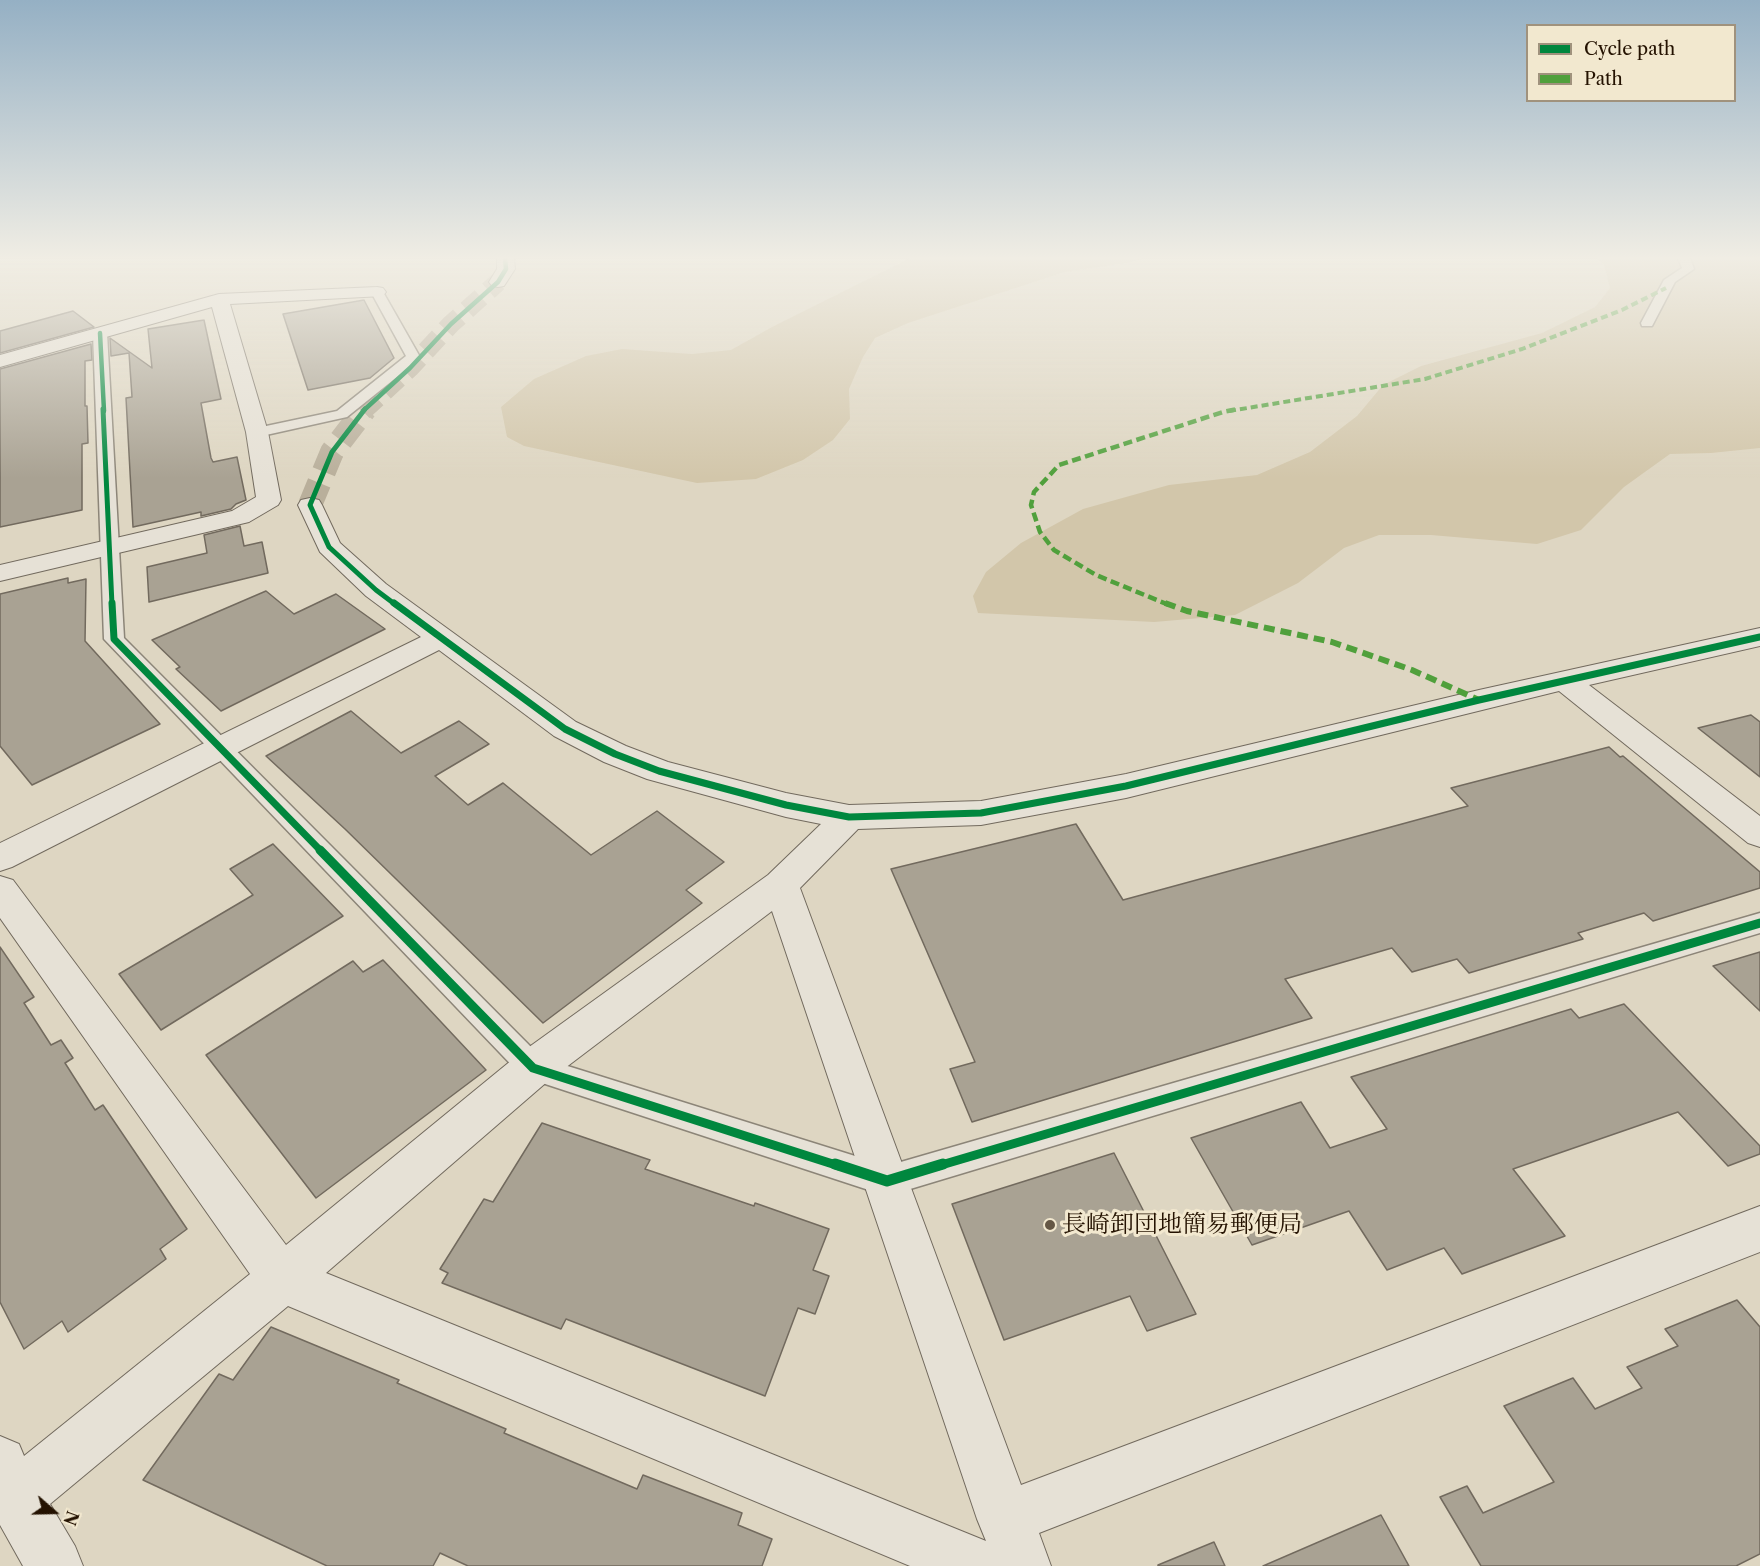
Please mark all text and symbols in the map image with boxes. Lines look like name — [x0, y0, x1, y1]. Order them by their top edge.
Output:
legend — [1526, 24, 1736, 102]
text: Cycle path — [1584, 38, 1675, 60]
text: Path — [1584, 68, 1623, 90]
place label: 長崎卸団地簡易郵便局 — [1062, 1211, 1302, 1239]
marker: 長崎卸団地簡易郵便局 — [1043, 1218, 1057, 1232]
north arrow — [24, 1482, 84, 1542]
text: N — [59, 1508, 83, 1528]

